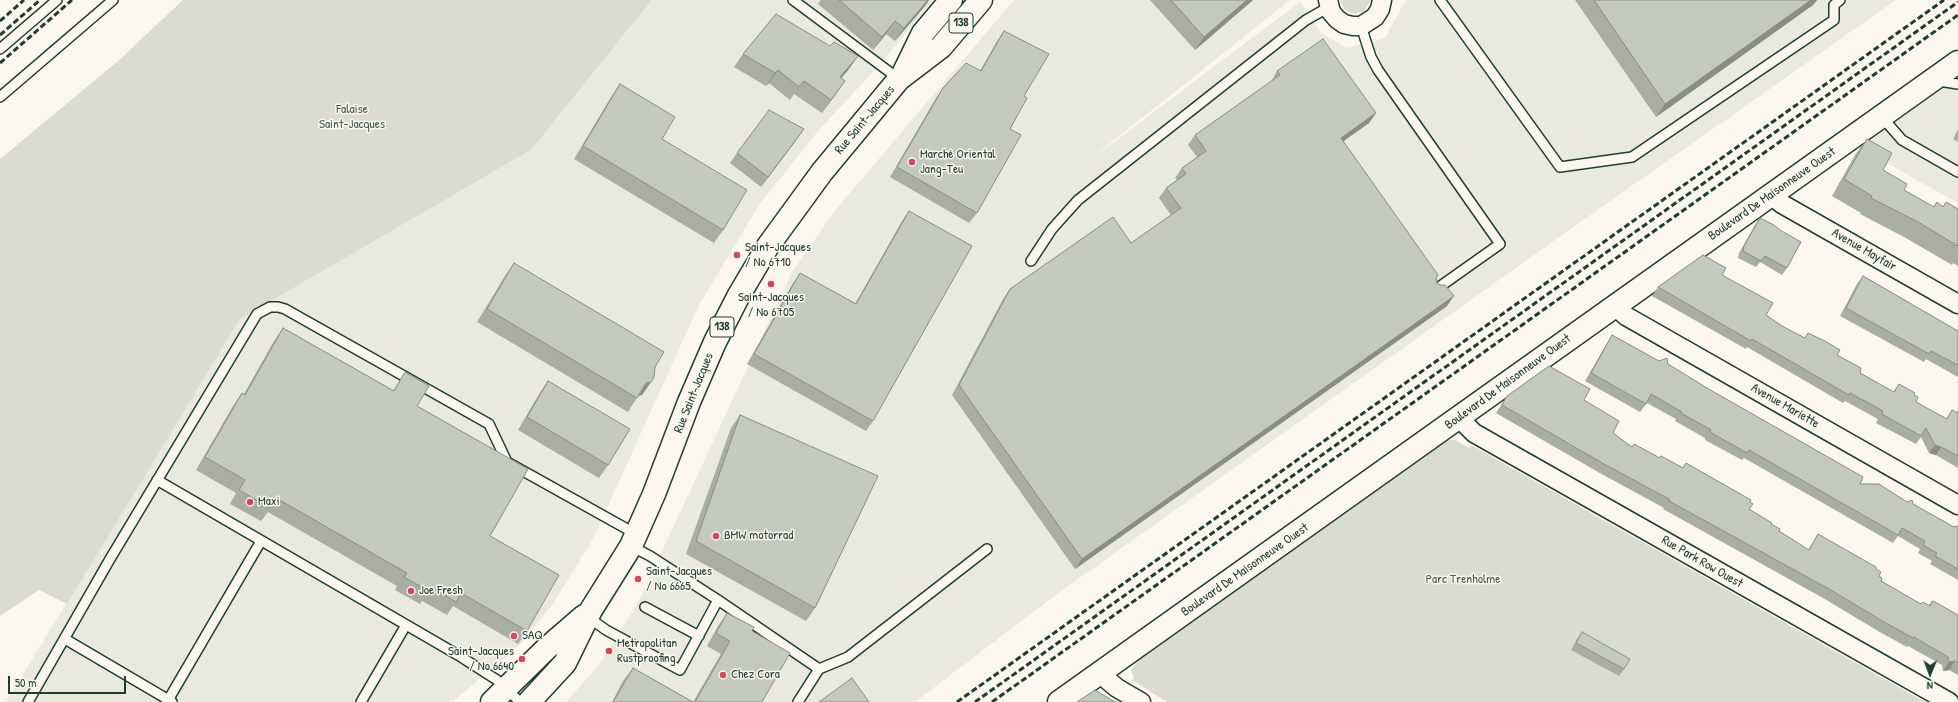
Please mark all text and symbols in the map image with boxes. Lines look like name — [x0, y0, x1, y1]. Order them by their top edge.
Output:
road number: 138 — [949, 13, 973, 33]
street label: Rue Saint-Jacques — [832, 82, 898, 158]
park label: Falaise Saint-Jacques — [319, 102, 385, 133]
street label: Boulevard De Maisonneuve Ouest — [1705, 144, 1839, 244]
place label: Marché Oriental Jang-Teu — [920, 147, 996, 178]
marker: Marché Oriental Jang-Teu — [907, 157, 917, 167]
street label: Avenue Mayfair — [1829, 225, 1899, 275]
place label: Saint-Jacques / No 6710 — [745, 240, 811, 271]
marker: Saint-Jacques / No 6710 — [732, 250, 742, 260]
marker: Saint-Jacques / No 6705 — [766, 279, 776, 289]
place label: Saint-Jacques / No 6705 — [738, 290, 804, 321]
road number: 138 — [710, 317, 734, 337]
street label: Boulevard De Maisonneuve Ouest — [1442, 331, 1574, 433]
street label: Rue Saint-Jacques — [671, 351, 717, 435]
street label: Avenue Mariette — [1748, 380, 1822, 432]
place label: Maxi — [258, 494, 280, 510]
marker: Maxi — [245, 497, 255, 507]
street label: Boulevard De Maisonneuve Ouest — [1178, 520, 1312, 620]
place label: BMW motorrad — [724, 528, 793, 544]
marker: BMW motorrad — [711, 531, 721, 541]
street label: Rue Park Row Ouest — [1659, 532, 1745, 592]
place label: Saint-Jacques / No 6665 — [646, 564, 712, 595]
park label: Parc Trenholme — [1426, 572, 1500, 588]
marker: Saint-Jacques / No 6665 — [633, 574, 643, 584]
place label: Joe Fresh — [419, 583, 463, 599]
marker: Joe Fresh — [406, 586, 416, 596]
place label: SAQ — [522, 628, 543, 644]
marker: SAQ — [509, 631, 519, 641]
place label: Metropolitan Rustproofing — [617, 636, 677, 667]
place label: Saint-Jacques / No 6640 — [448, 644, 514, 675]
marker: Metropolitan Rustproofing — [604, 646, 614, 656]
marker: Saint-Jacques / No 6640 — [517, 654, 527, 664]
north arrow — [1910, 654, 1950, 694]
place label: Chez Cora — [731, 667, 780, 683]
scale bar — [10, 668, 128, 694]
marker: Chez Cora — [718, 670, 728, 680]
text: 50 m — [15, 674, 36, 691]
text: N — [1927, 679, 1933, 693]

